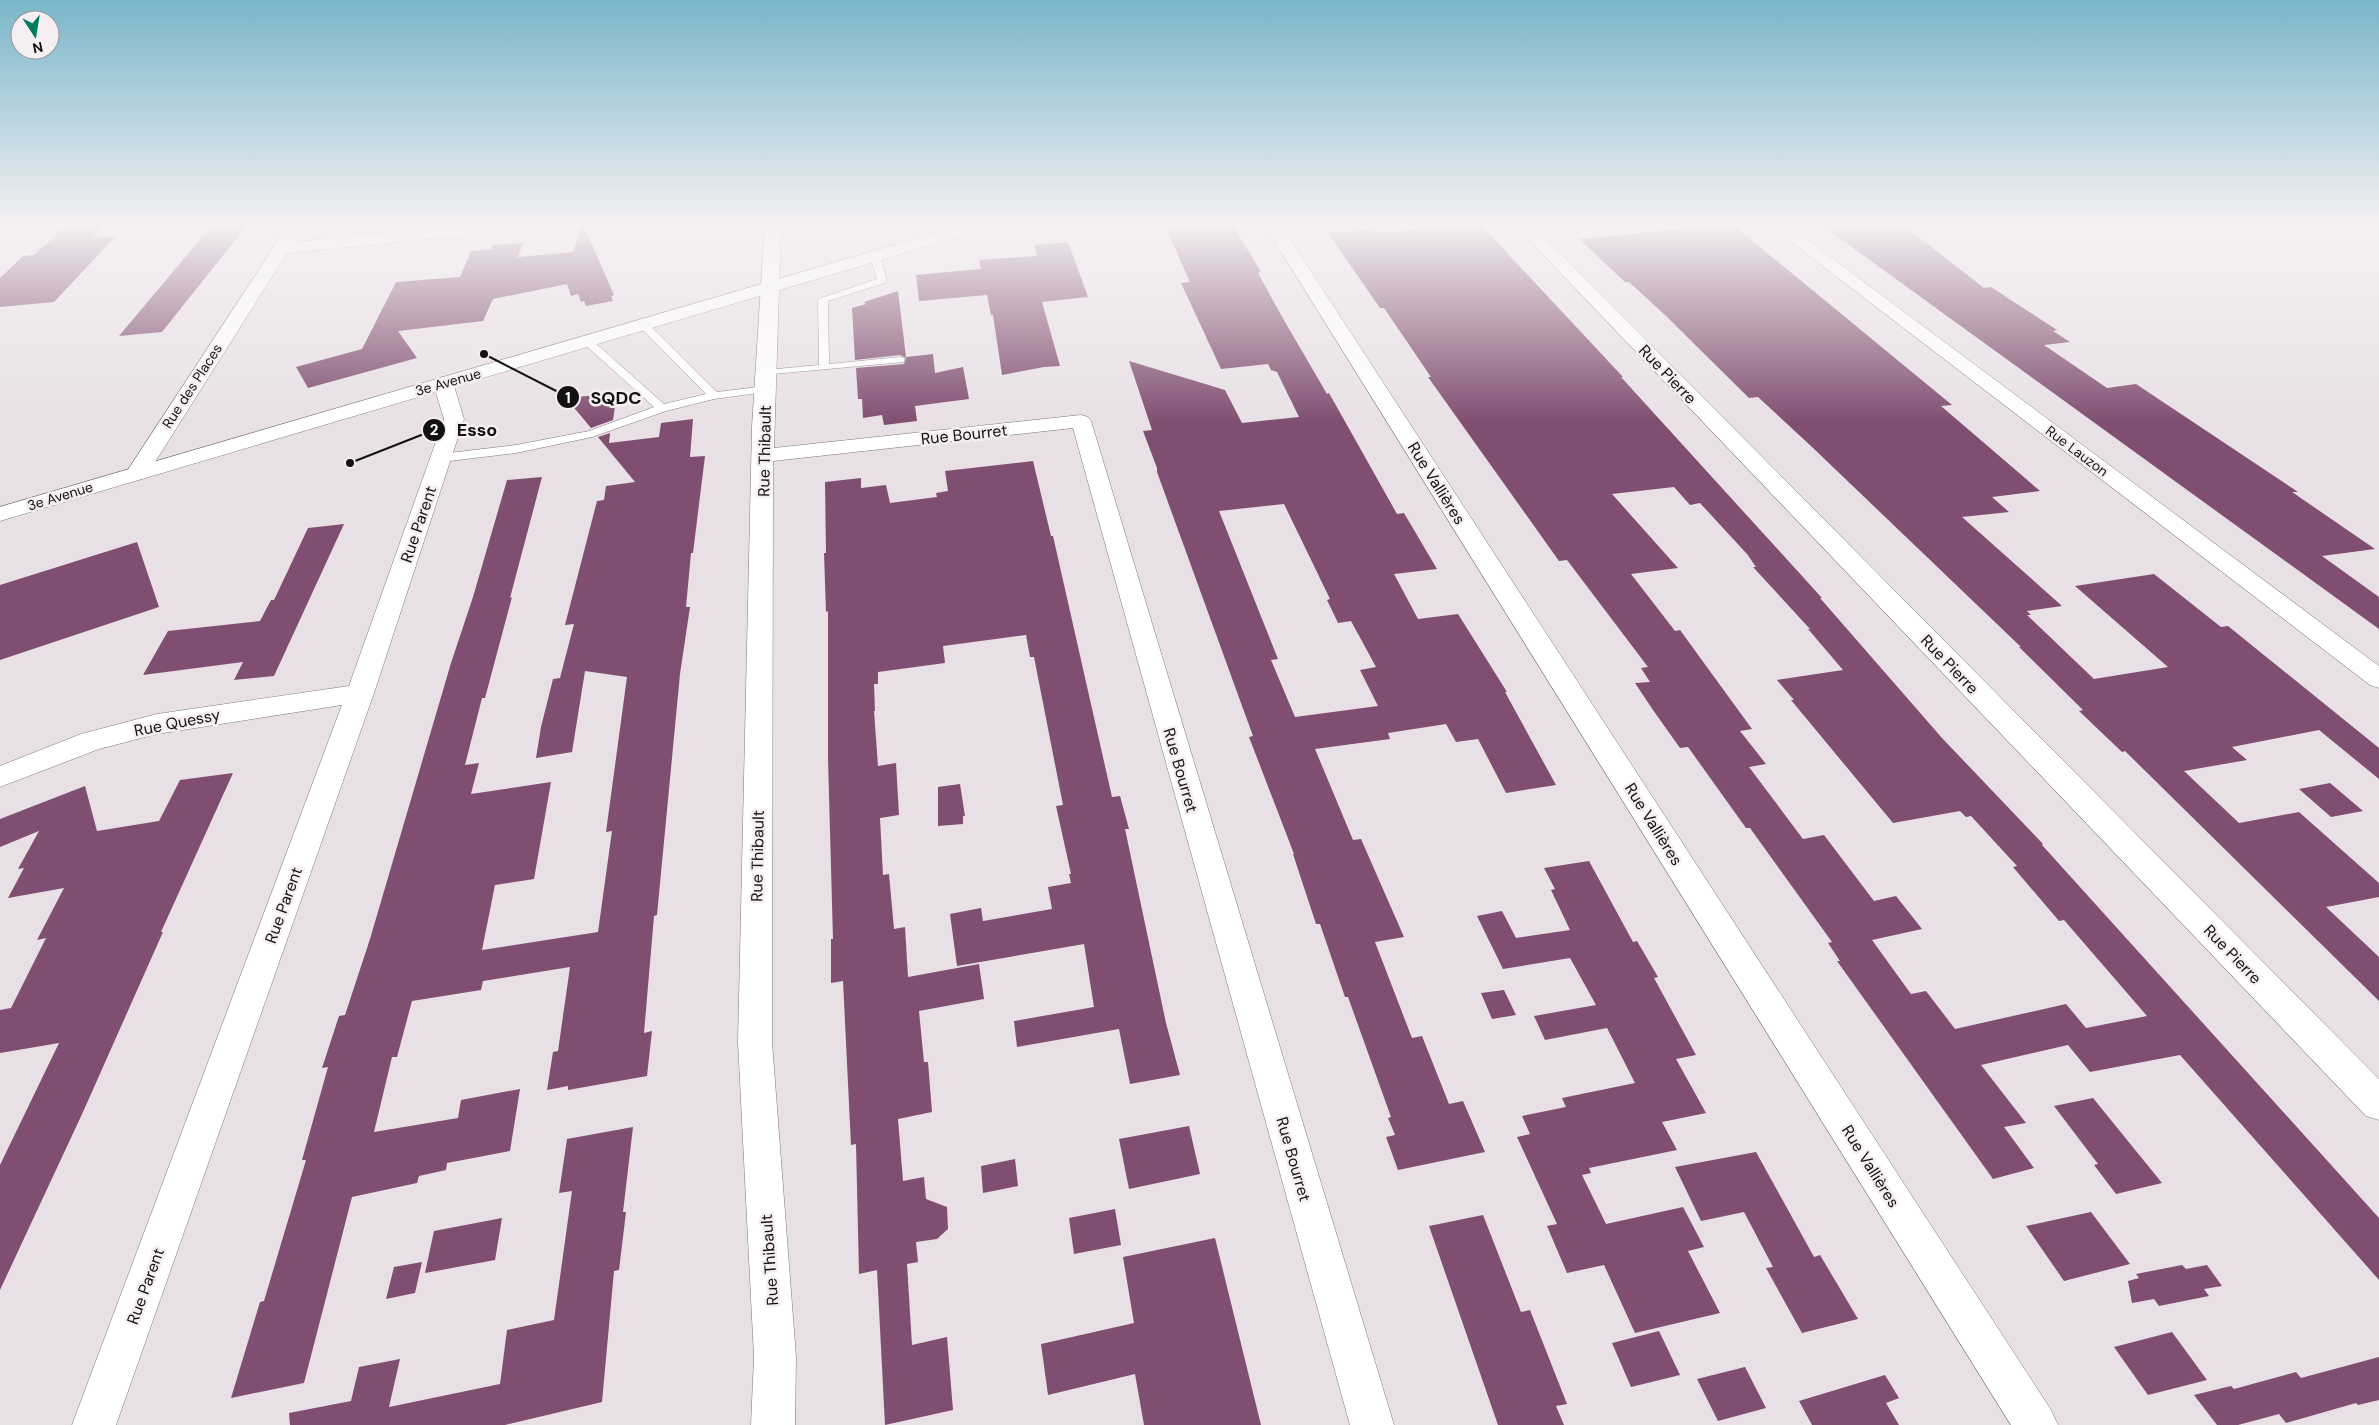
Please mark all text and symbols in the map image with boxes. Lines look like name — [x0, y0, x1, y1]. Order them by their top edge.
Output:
north arrow — [10, 10, 60, 60]
text: N — [31, 38, 45, 58]
street label: Rue des Places — [158, 340, 226, 432]
street label: Rue Pierre — [1634, 340, 1701, 409]
street label: 3e Avenue — [413, 364, 483, 400]
callout: SQDC — [555, 381, 651, 414]
text: SQDC — [591, 386, 642, 410]
text: 1 — [565, 388, 571, 408]
street label: Rue Thibault — [753, 405, 776, 497]
callout: Esso — [422, 413, 507, 446]
text: Esso — [457, 418, 497, 442]
text: 2 — [430, 420, 439, 440]
street label: Rue Bourret — [920, 420, 1008, 449]
street label: Rue Lauzon — [2042, 422, 2112, 480]
street label: Rue Vallières — [1403, 438, 1470, 528]
street label: 3e Avenue — [25, 478, 95, 514]
street label: Rue Parent — [396, 483, 441, 565]
street label: Rue Pierre — [1916, 630, 1983, 699]
street label: Rue Quessy — [132, 704, 222, 741]
street label: Rue Bourret — [1158, 725, 1203, 815]
street label: Rue Vallières — [1620, 779, 1687, 869]
street label: Rue Thibault — [746, 810, 769, 902]
street label: Rue Parent — [260, 864, 307, 946]
street label: Rue Pierre — [2199, 920, 2266, 989]
street label: Rue Bourret — [1271, 1114, 1316, 1204]
street label: Rue Vallières — [1837, 1121, 1904, 1211]
street label: Rue Thibault — [756, 1213, 783, 1306]
street label: Rue Parent — [122, 1245, 169, 1327]

